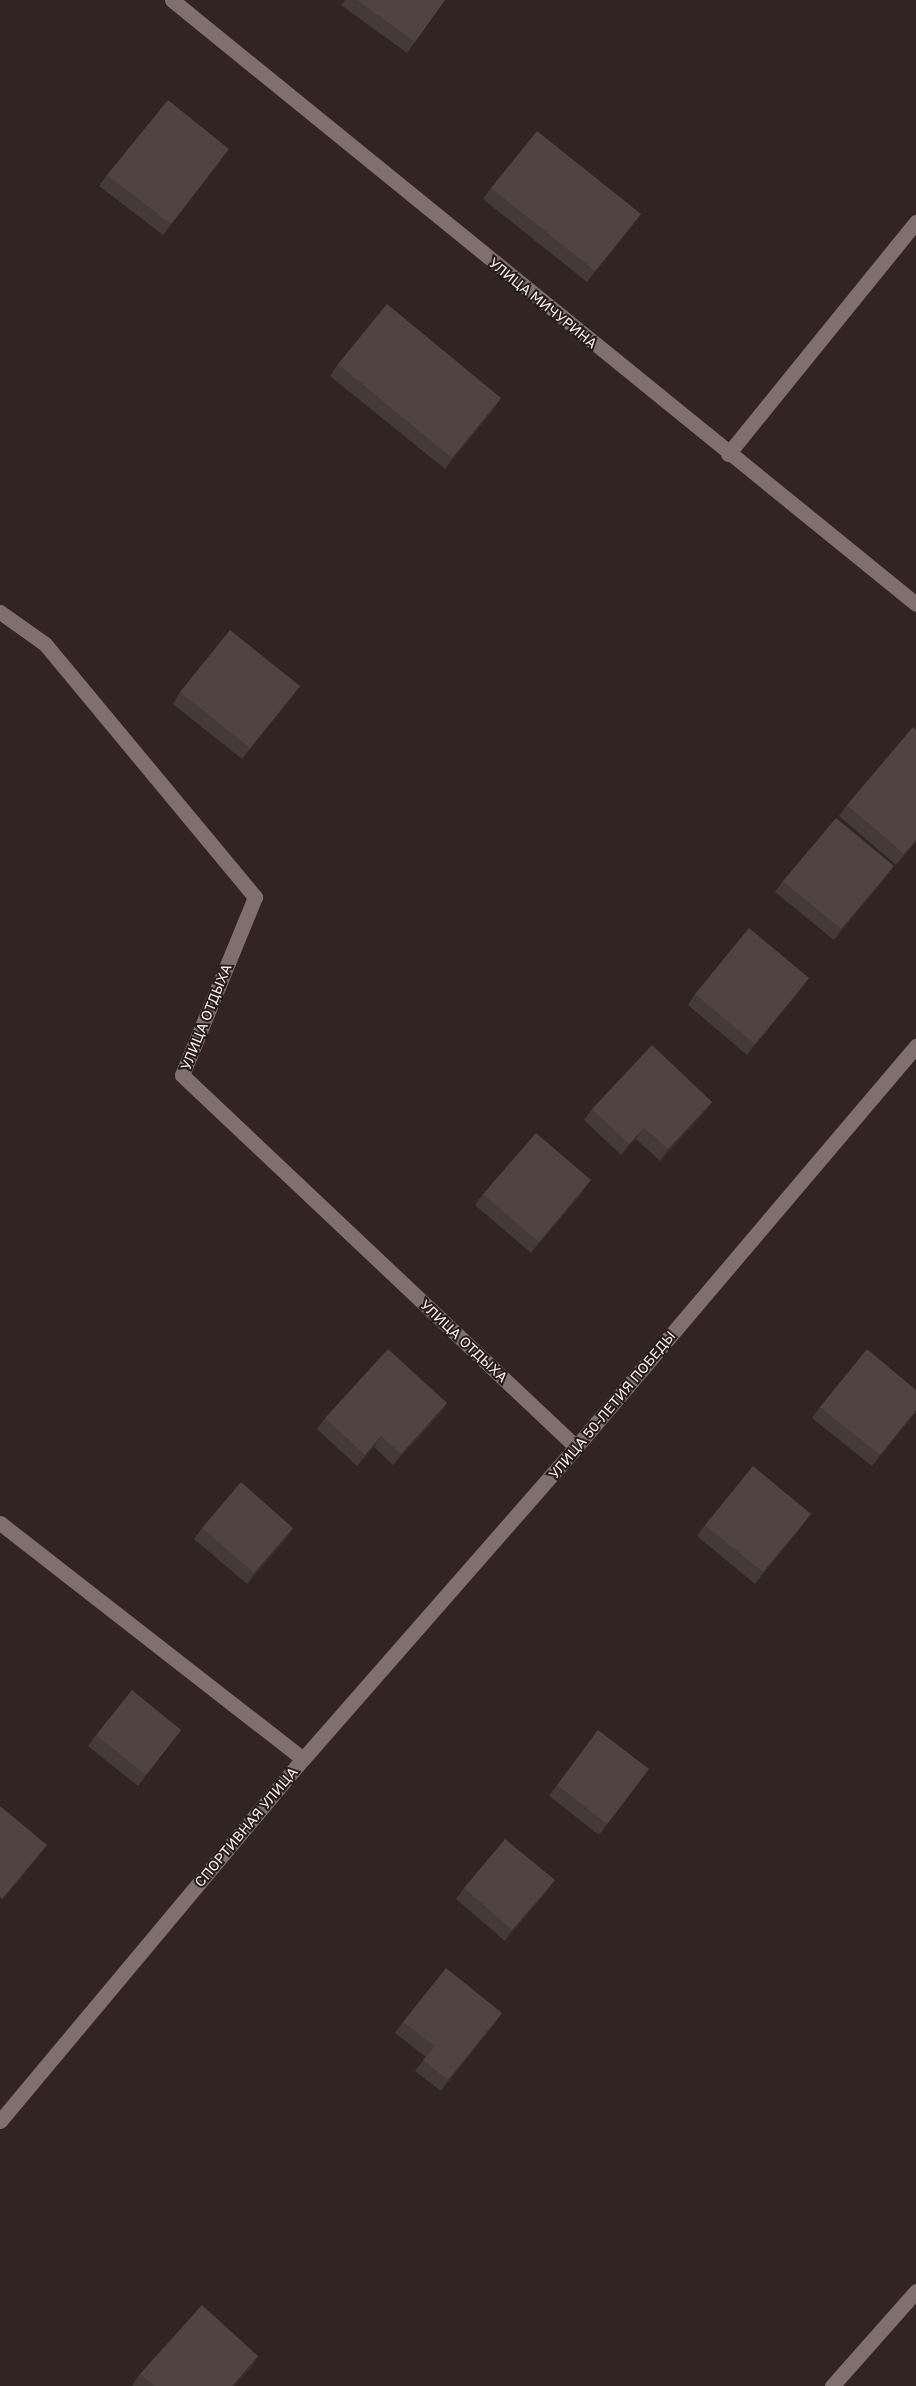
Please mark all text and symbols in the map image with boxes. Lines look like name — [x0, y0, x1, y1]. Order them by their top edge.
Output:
street label: УЛИЦА МИЧУРИНА — [485, 254, 601, 352]
street label: УЛИЦА ОТДЫХА — [177, 961, 235, 1073]
street label: УЛИЦА ОТДЫХА — [417, 1296, 511, 1386]
street label: УЛИЦА 50-ЛЕТИЯ ПОБЕДЫ — [545, 1328, 679, 1482]
street label: СПОРТИВНАЯ УЛИЦА — [191, 1764, 301, 1890]

